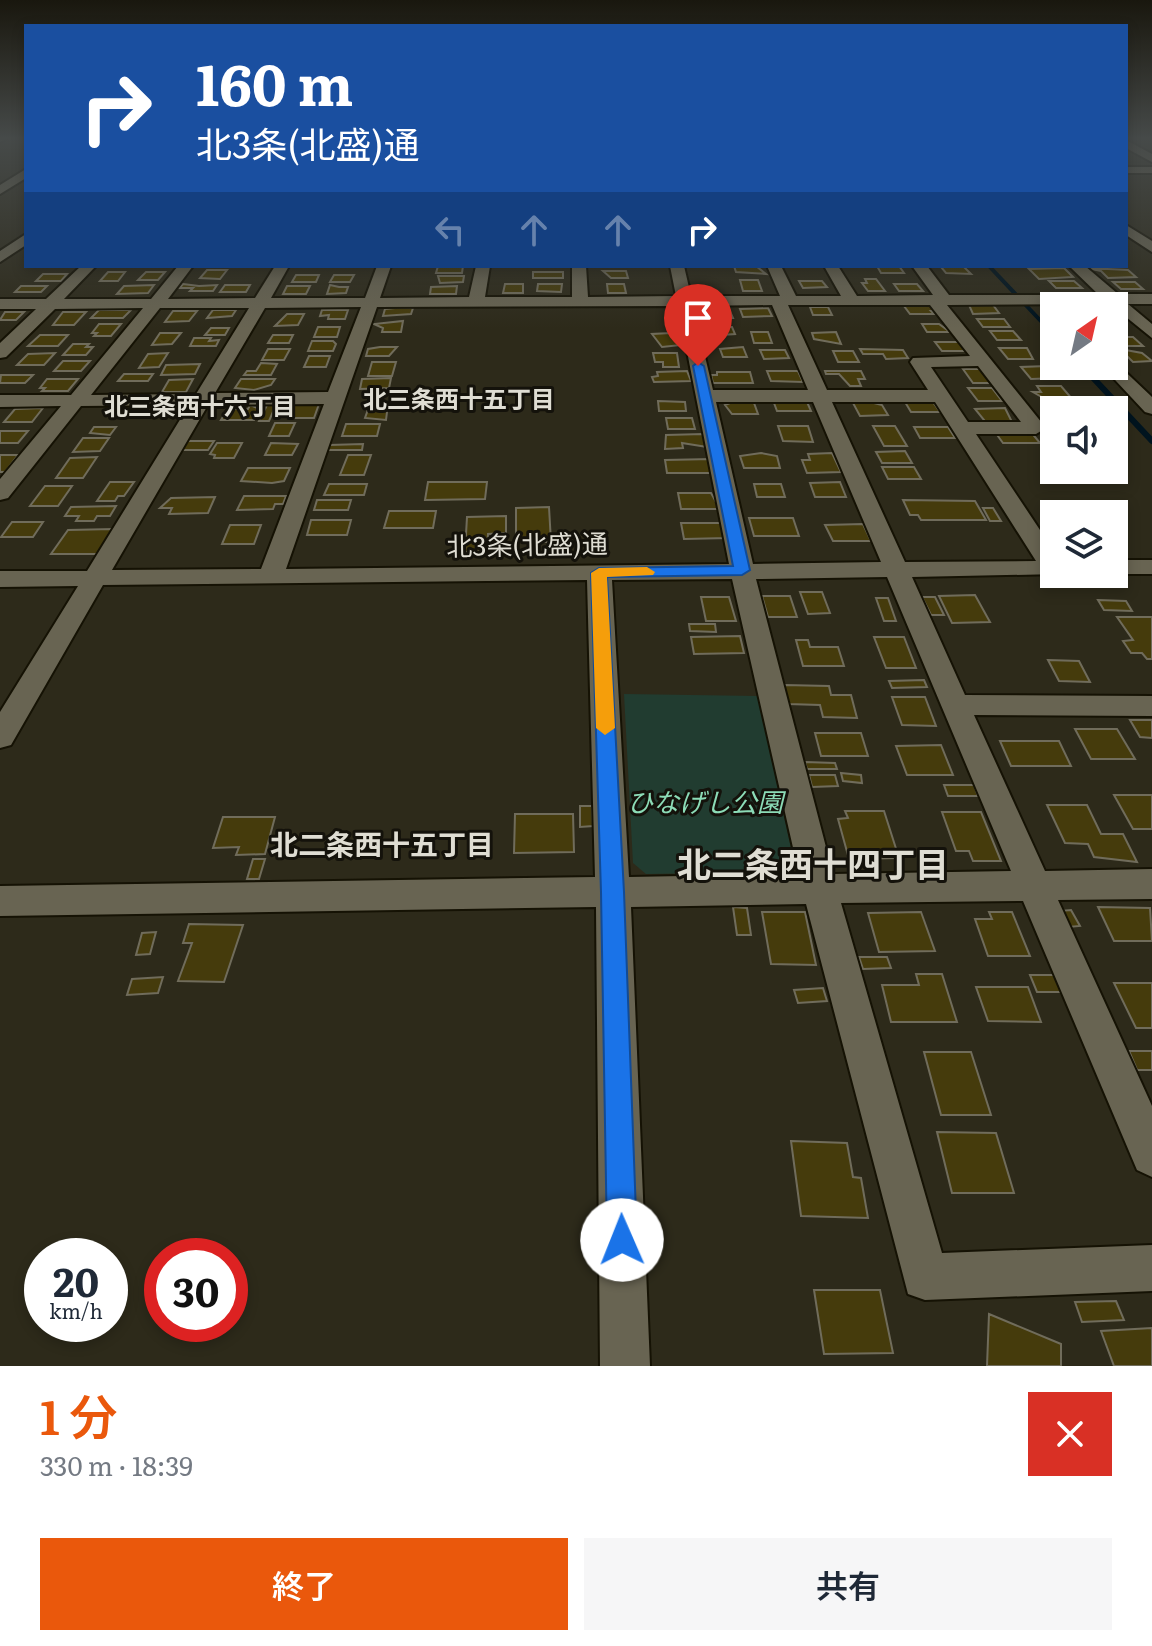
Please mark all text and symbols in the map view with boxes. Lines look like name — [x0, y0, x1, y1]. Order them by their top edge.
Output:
text: 160 m — [196, 40, 353, 123]
icon: right — [64, 56, 168, 160]
text: 北3条(北盛)通 — [196, 116, 419, 169]
icon: left — [428, 208, 472, 252]
icon: ahead — [512, 208, 556, 252]
icon: ahead — [596, 208, 640, 252]
icon: right — [680, 208, 724, 252]
pin — [664, 284, 732, 366]
north arrow — [1040, 292, 1128, 380]
map controls — [1040, 292, 1128, 588]
icon: arrive — [676, 296, 720, 340]
district label: 北三条西十五丁目 — [363, 380, 555, 415]
district label: 北三条西十六丁目 — [104, 387, 296, 422]
button: sound — [1040, 396, 1128, 484]
button: layers — [1040, 500, 1128, 588]
street label: 北3条(北盛)通 — [446, 522, 608, 564]
park label: ひなげし公園 — [627, 781, 787, 820]
district label: 北二条西十五丁目 — [270, 822, 494, 864]
district label: 北二条西十四丁目 — [677, 837, 949, 887]
position arrow — [580, 1198, 664, 1282]
speed limit sign: 30 — [144, 1238, 248, 1342]
text: 20 — [53, 1250, 99, 1309]
text: km/h — [49, 1295, 103, 1325]
text: 1 分 — [40, 1379, 117, 1450]
button: close — [1028, 1392, 1112, 1476]
text: 330 m · 18:39 — [40, 1445, 193, 1484]
button: 終了 — [40, 1538, 568, 1630]
button: 共有 — [584, 1538, 1112, 1630]

